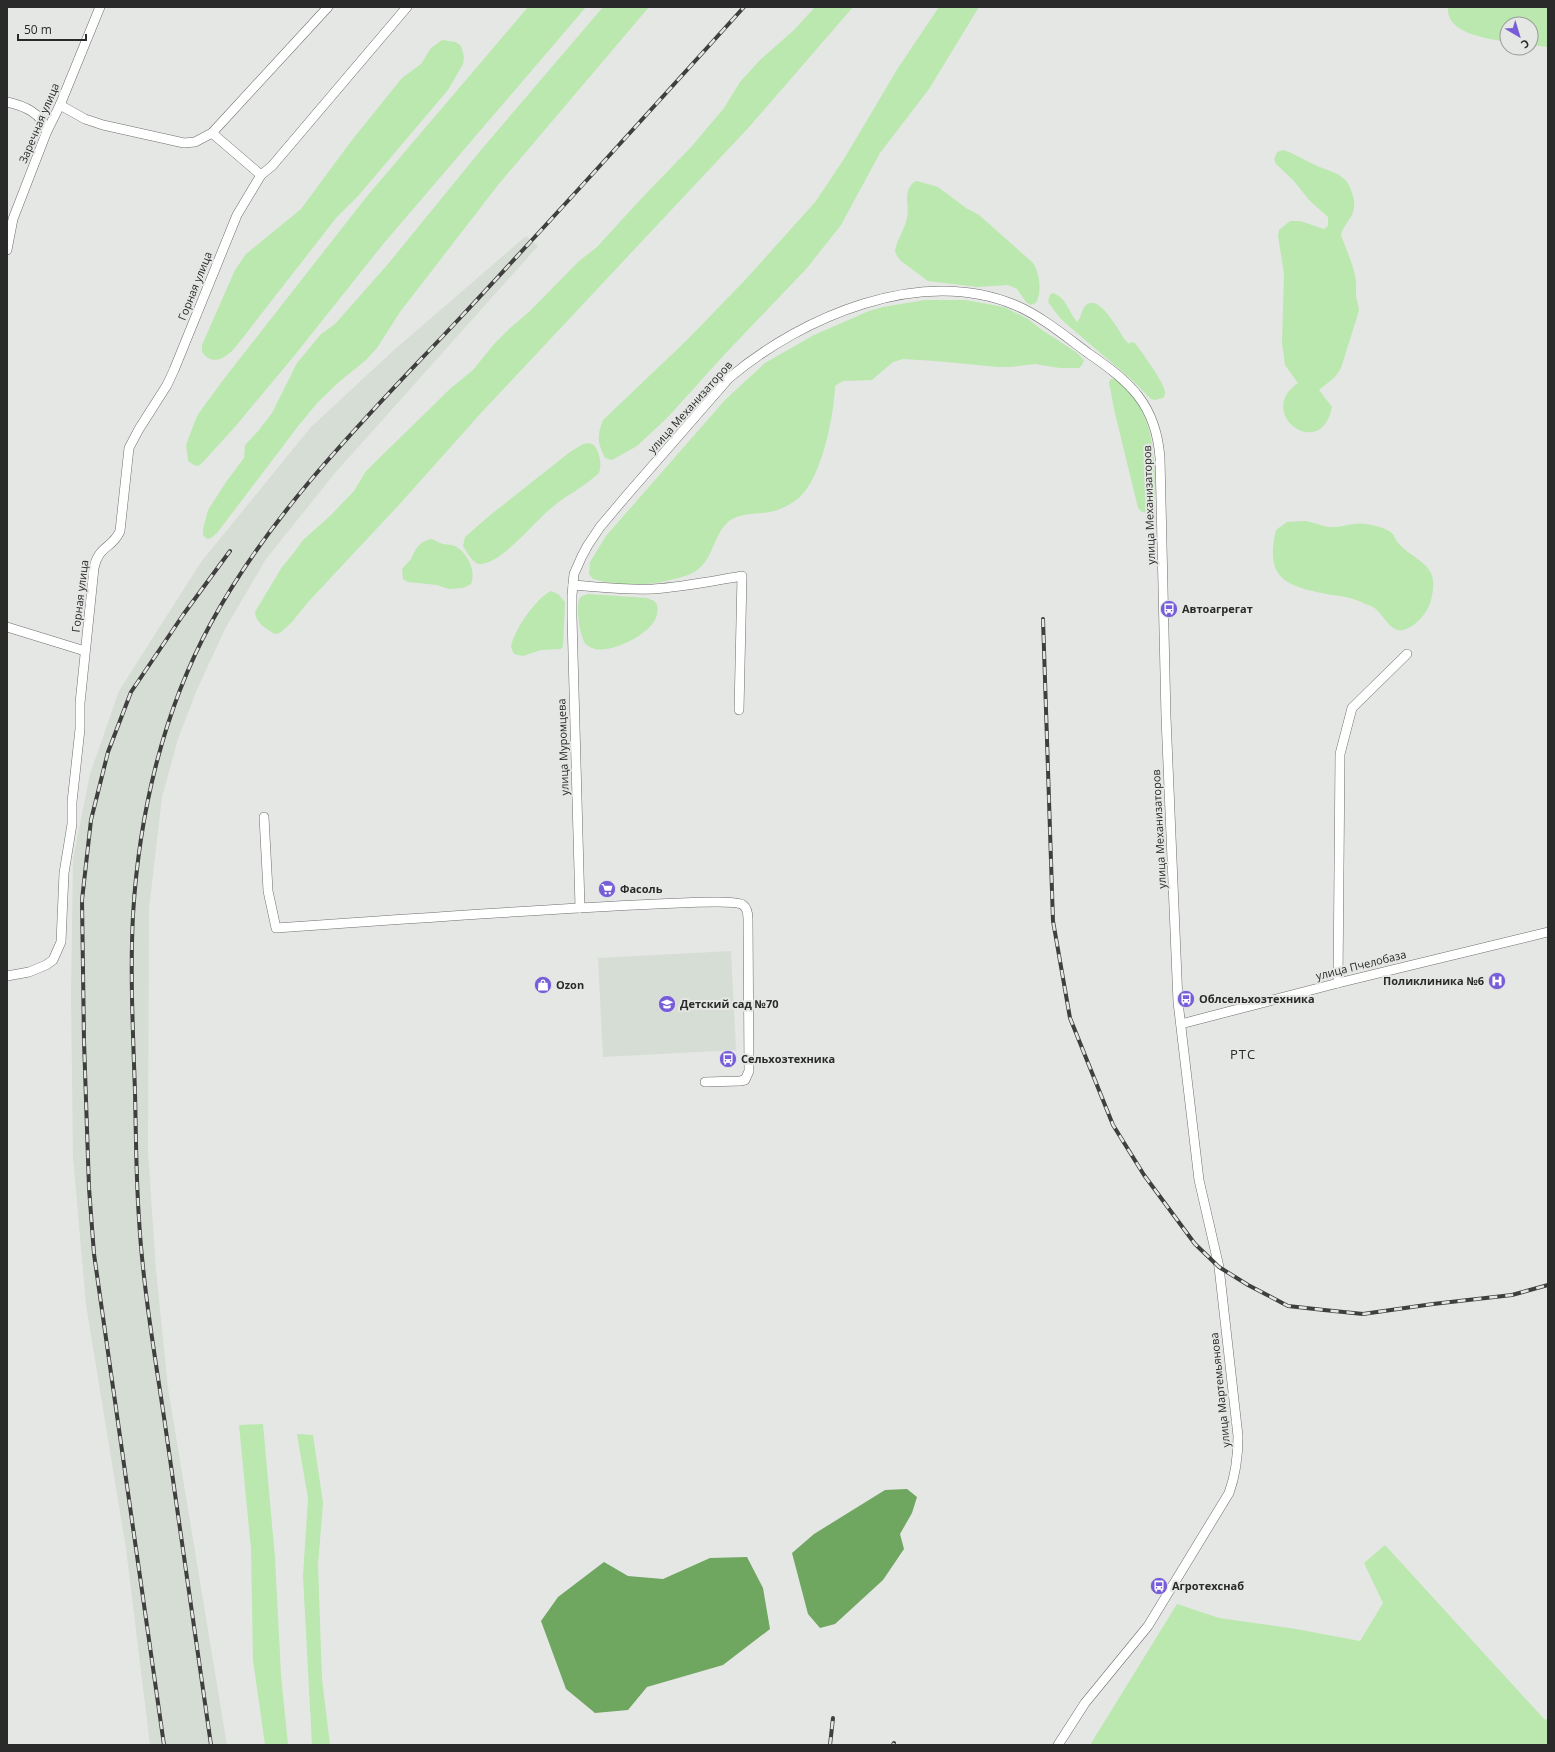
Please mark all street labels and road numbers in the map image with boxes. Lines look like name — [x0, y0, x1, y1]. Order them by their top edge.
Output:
street label: Заречная улица — [15, 80, 62, 165]
street label: Горная улица — [174, 249, 215, 322]
street label: улица Механизаторов — [644, 357, 735, 456]
street label: улица Механизаторов — [1139, 445, 1158, 565]
street label: Горная улица — [68, 559, 91, 633]
street label: улица Муромцева — [553, 698, 572, 796]
street label: улица Механизаторов — [1148, 769, 1169, 889]
street label: улица Пчелобаза — [1314, 946, 1408, 983]
street label: улица Мартемьянова — [1206, 1332, 1233, 1448]

